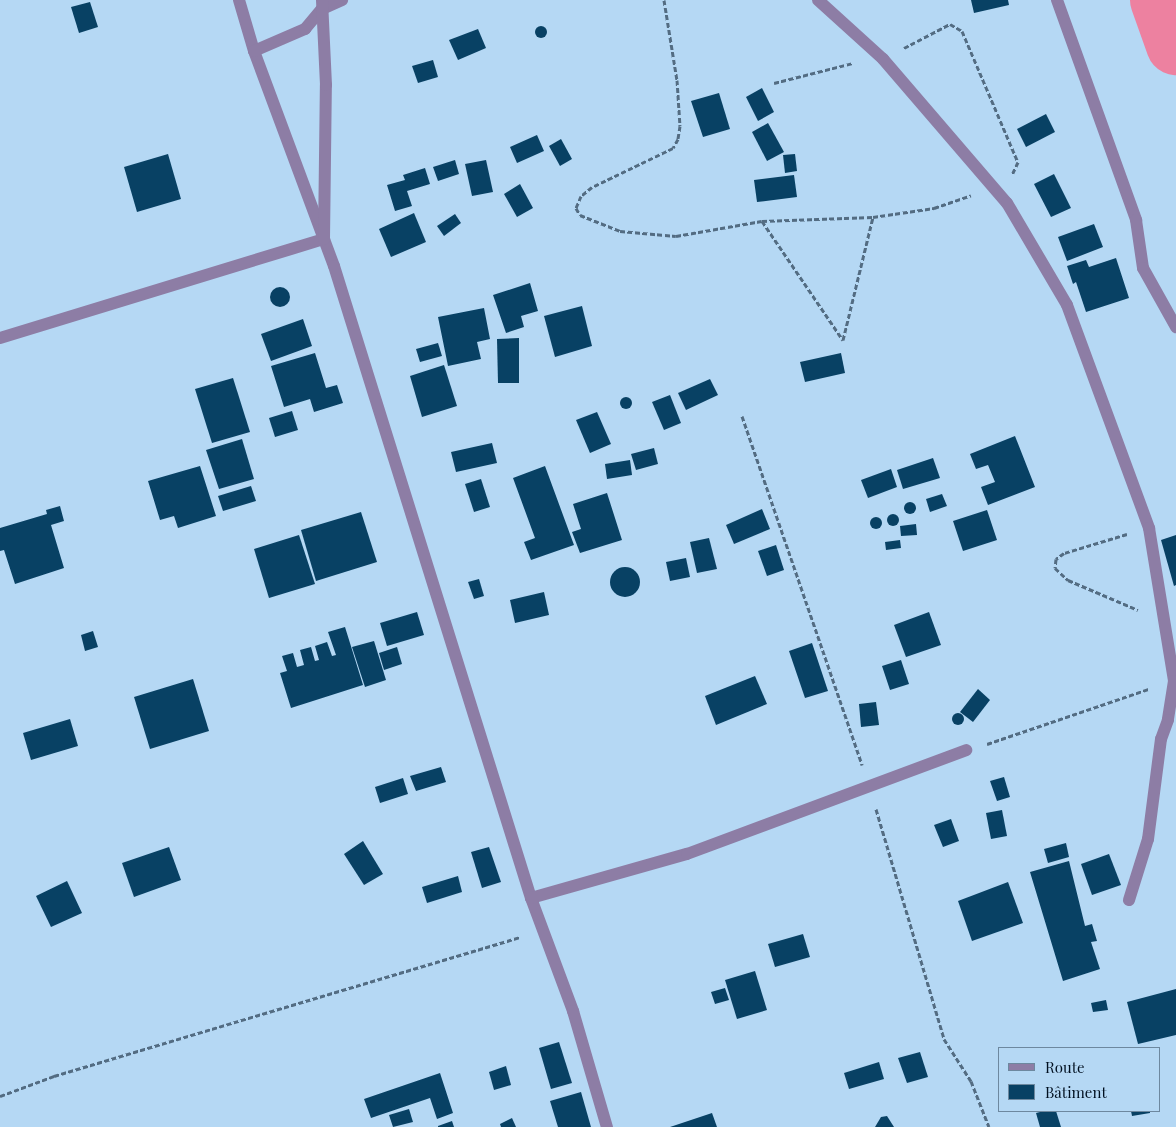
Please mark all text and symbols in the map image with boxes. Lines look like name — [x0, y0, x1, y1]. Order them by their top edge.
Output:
legend — [998, 1047, 1161, 1112]
text: Route — [1045, 1057, 1085, 1077]
text: Bâtiment — [1045, 1082, 1107, 1102]

